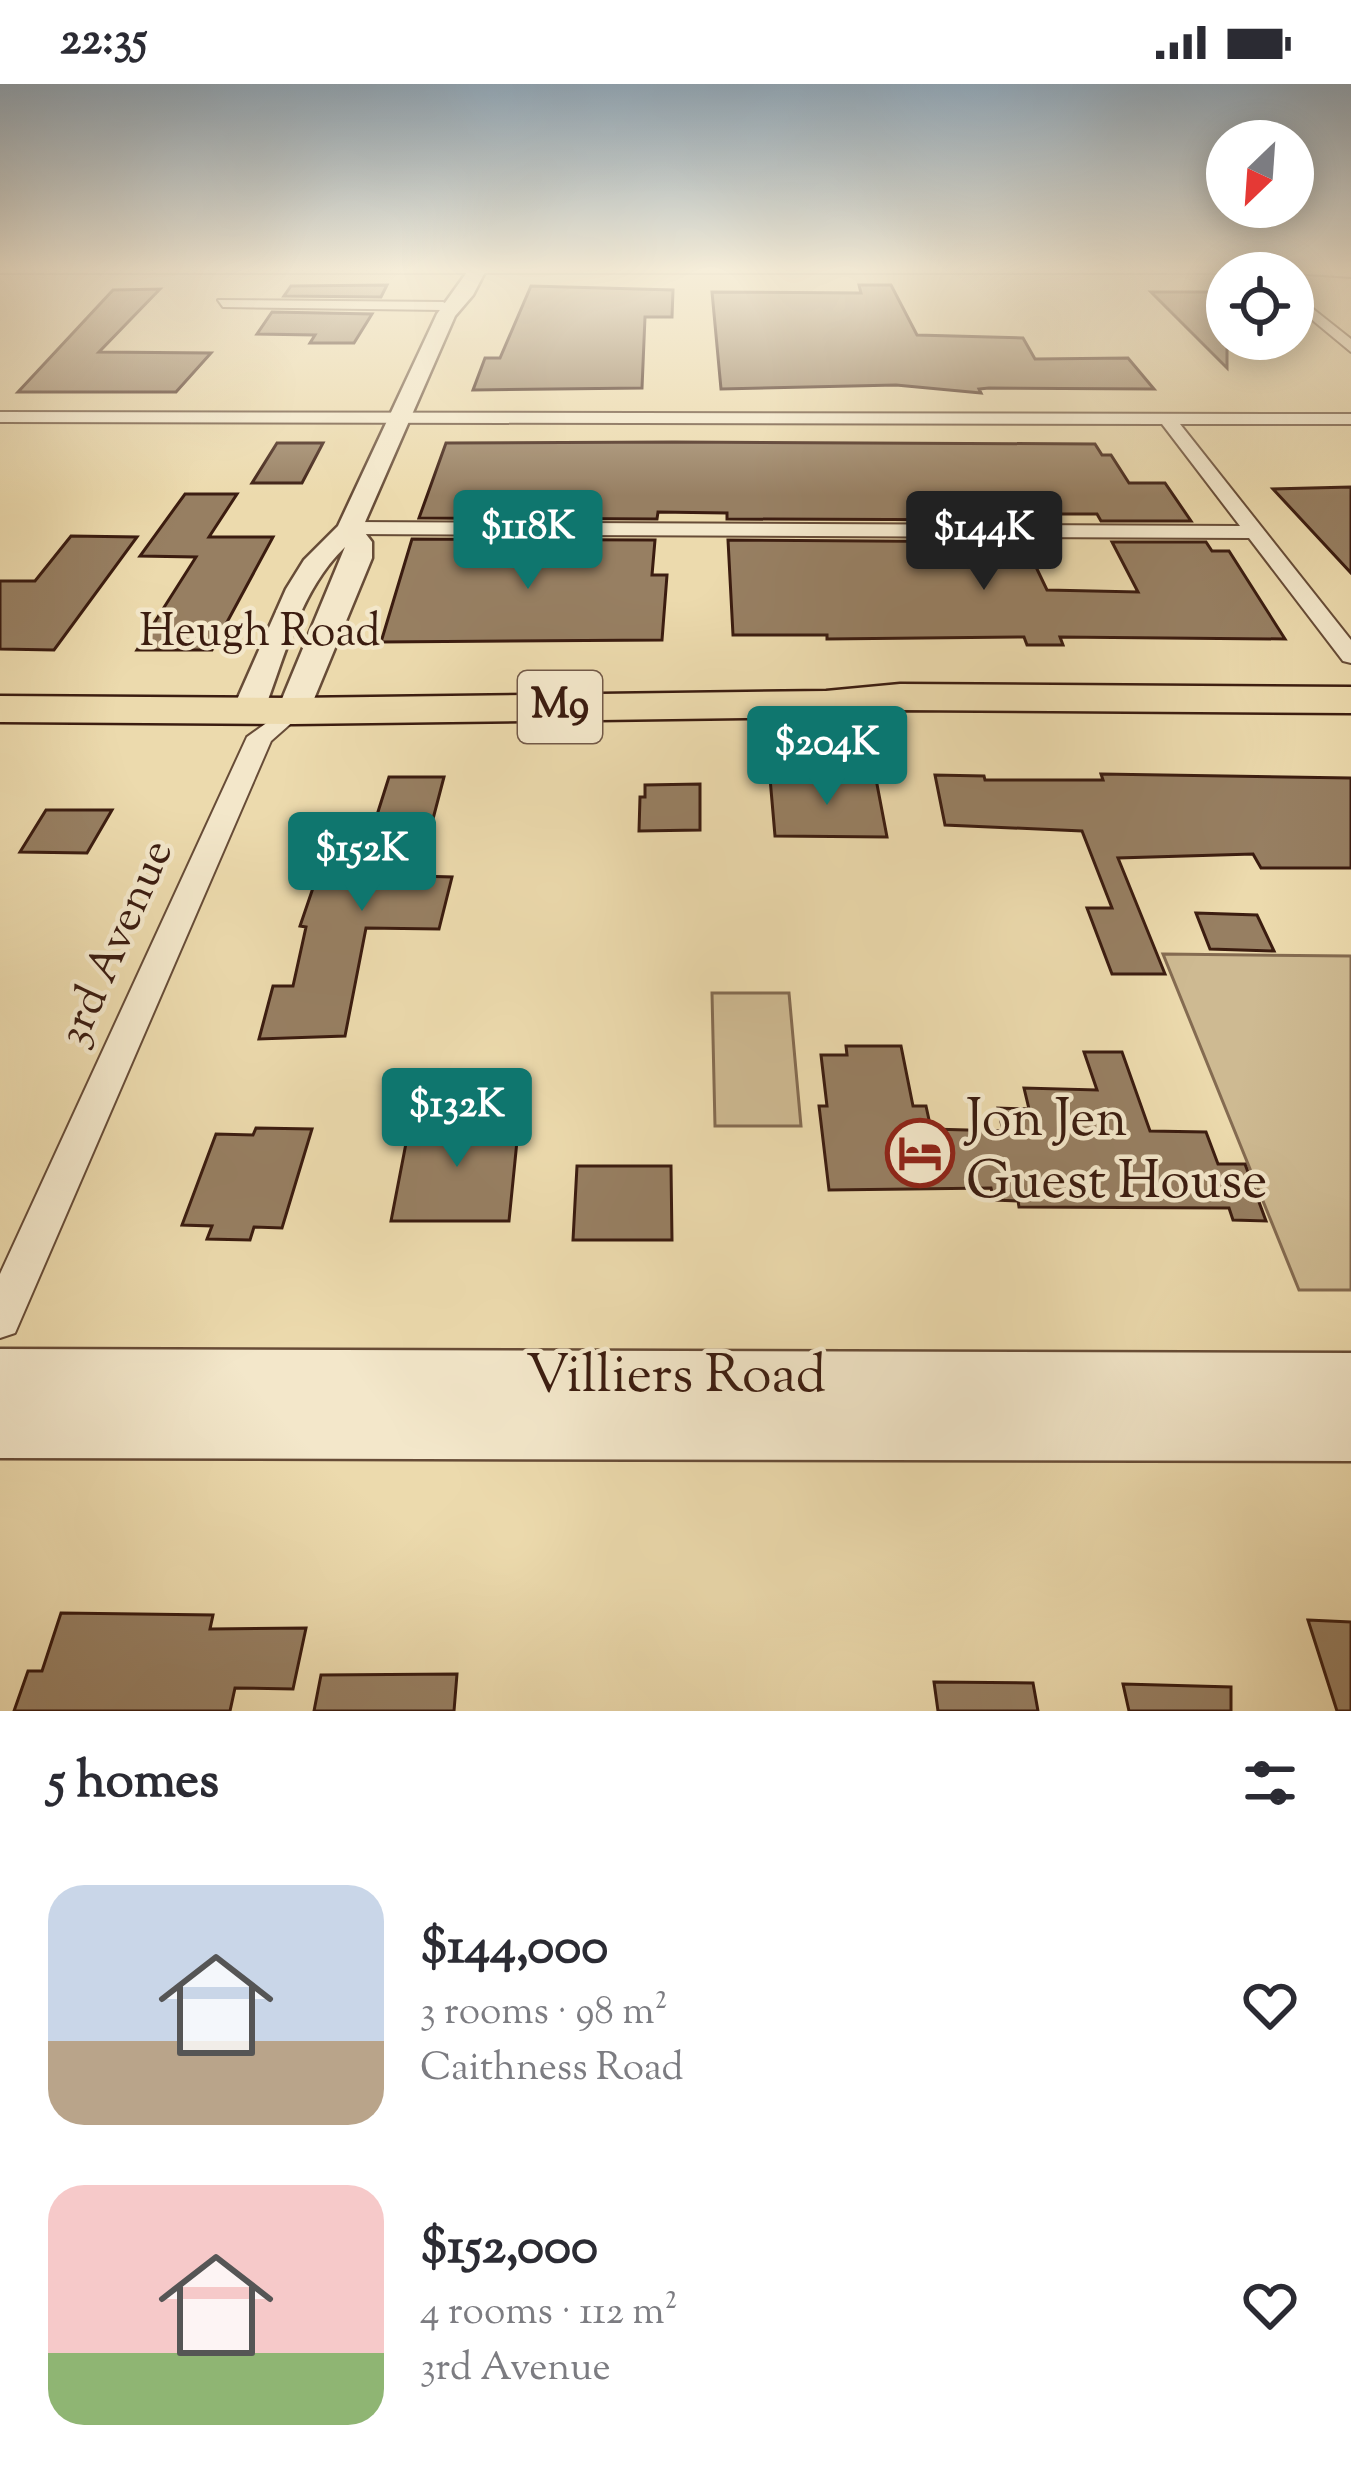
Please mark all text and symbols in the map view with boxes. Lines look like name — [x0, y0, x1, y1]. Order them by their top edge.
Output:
text: 22:35 — [60, 10, 147, 75]
north arrow — [1206, 120, 1314, 228]
map controls — [1206, 120, 1314, 360]
button: locate — [1206, 252, 1314, 360]
pin: $118K — [444, 490, 612, 592]
pin: $144K — [900, 491, 1068, 593]
text: $118K — [480, 501, 576, 557]
text: $144K — [933, 502, 1035, 558]
street label: Heugh Road — [139, 602, 381, 667]
road number: M9 — [518, 671, 602, 743]
pin: $204K — [743, 706, 911, 808]
text: $204K — [774, 717, 880, 773]
pin: $152K — [278, 812, 446, 914]
text: $152K — [315, 823, 409, 879]
street label: 3rd Avenue — [44, 830, 192, 1058]
pin: $132K — [373, 1068, 541, 1170]
text: $132K — [409, 1079, 505, 1135]
place label: Jon Jen Guest House — [963, 1083, 1267, 1223]
hotel icon: Jon Jen Guest House — [885, 1118, 955, 1188]
street label: Villiers Road — [526, 1339, 826, 1417]
text: 5 homes — [48, 1747, 219, 1820]
icon: filters — [1237, 1750, 1303, 1816]
text: $144,000 — [420, 1913, 608, 1986]
icon: home — [144, 1933, 288, 2077]
icon: heart — [1237, 1972, 1303, 2038]
text: 3 rooms · 98 m² — [420, 1986, 668, 2042]
text: Caithness Road — [420, 2042, 683, 2098]
text: $152,000 — [420, 2213, 598, 2286]
icon: home — [144, 2233, 288, 2377]
icon: heart — [1237, 2272, 1303, 2338]
text: 4 rooms · 112 m² — [420, 2286, 678, 2342]
text: 3rd Avenue — [420, 2342, 611, 2398]

